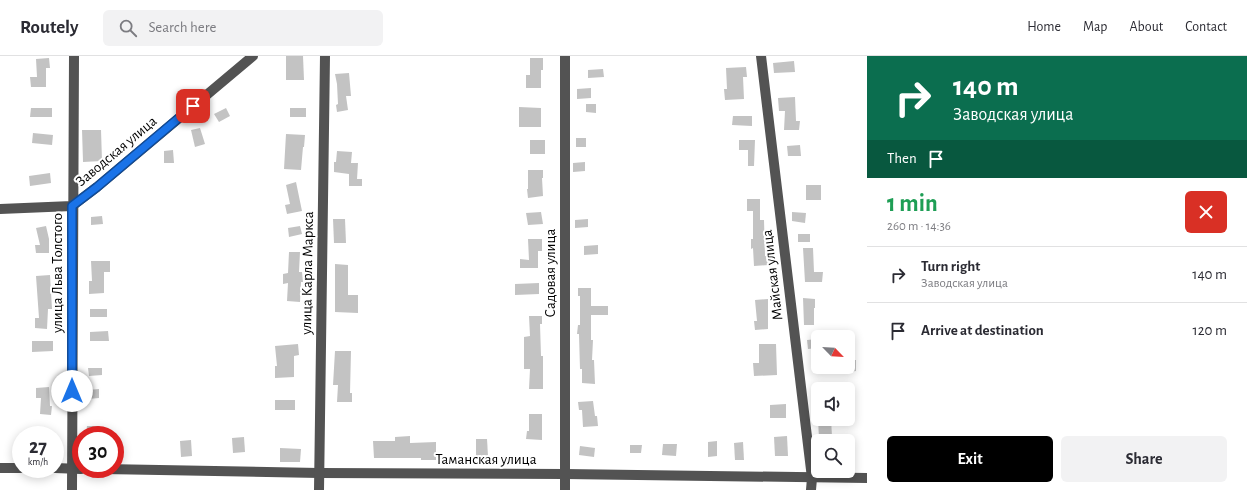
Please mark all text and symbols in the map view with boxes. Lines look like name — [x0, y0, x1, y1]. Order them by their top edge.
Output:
search box — [103, 10, 383, 46]
icon: search — [117, 17, 139, 39]
text: Routely — [20, 18, 79, 37]
text: Search here — [149, 20, 216, 35]
text: Home — [1027, 20, 1061, 34]
text: Map — [1083, 20, 1107, 34]
text: About — [1129, 20, 1163, 34]
text: Contact — [1185, 20, 1227, 34]
icon: right — [887, 72, 939, 124]
text: 140 m — [953, 73, 1019, 101]
pin — [176, 89, 210, 123]
icon: arrive — [182, 95, 204, 117]
text: Заводская улица — [953, 106, 1074, 124]
street label: Заводская улица — [73, 113, 160, 189]
icon: arrive — [925, 148, 947, 170]
text: Then — [887, 151, 917, 166]
button: close — [1185, 191, 1227, 233]
text: 1 min — [887, 192, 938, 216]
street label: улица Карла Маркса — [299, 211, 316, 336]
street label: улица Льва Толстого — [50, 213, 65, 334]
text: 260 m · 14:36 — [887, 220, 951, 233]
street label: Садовая улица — [543, 228, 558, 317]
street label: Майская улица — [759, 229, 785, 321]
text: Turn right — [921, 259, 980, 274]
icon: right — [887, 264, 909, 286]
text: 140 m — [1192, 267, 1227, 282]
text: Заводская улица — [921, 277, 1008, 290]
icon: arrive — [887, 320, 909, 342]
text: Arrive at destination — [921, 323, 1044, 338]
text: 120 m — [1193, 323, 1227, 338]
north arrow — [811, 330, 855, 374]
map controls — [811, 330, 855, 478]
position arrow — [51, 370, 93, 412]
button: sound — [811, 382, 855, 426]
speed limit sign: 30 — [72, 426, 124, 478]
button: search — [811, 434, 855, 478]
button: Exit — [887, 436, 1053, 482]
button: Share — [1061, 436, 1227, 482]
text: 27 — [29, 437, 47, 457]
street label: Таманская улица — [435, 452, 537, 467]
text: km/h — [28, 457, 48, 467]

